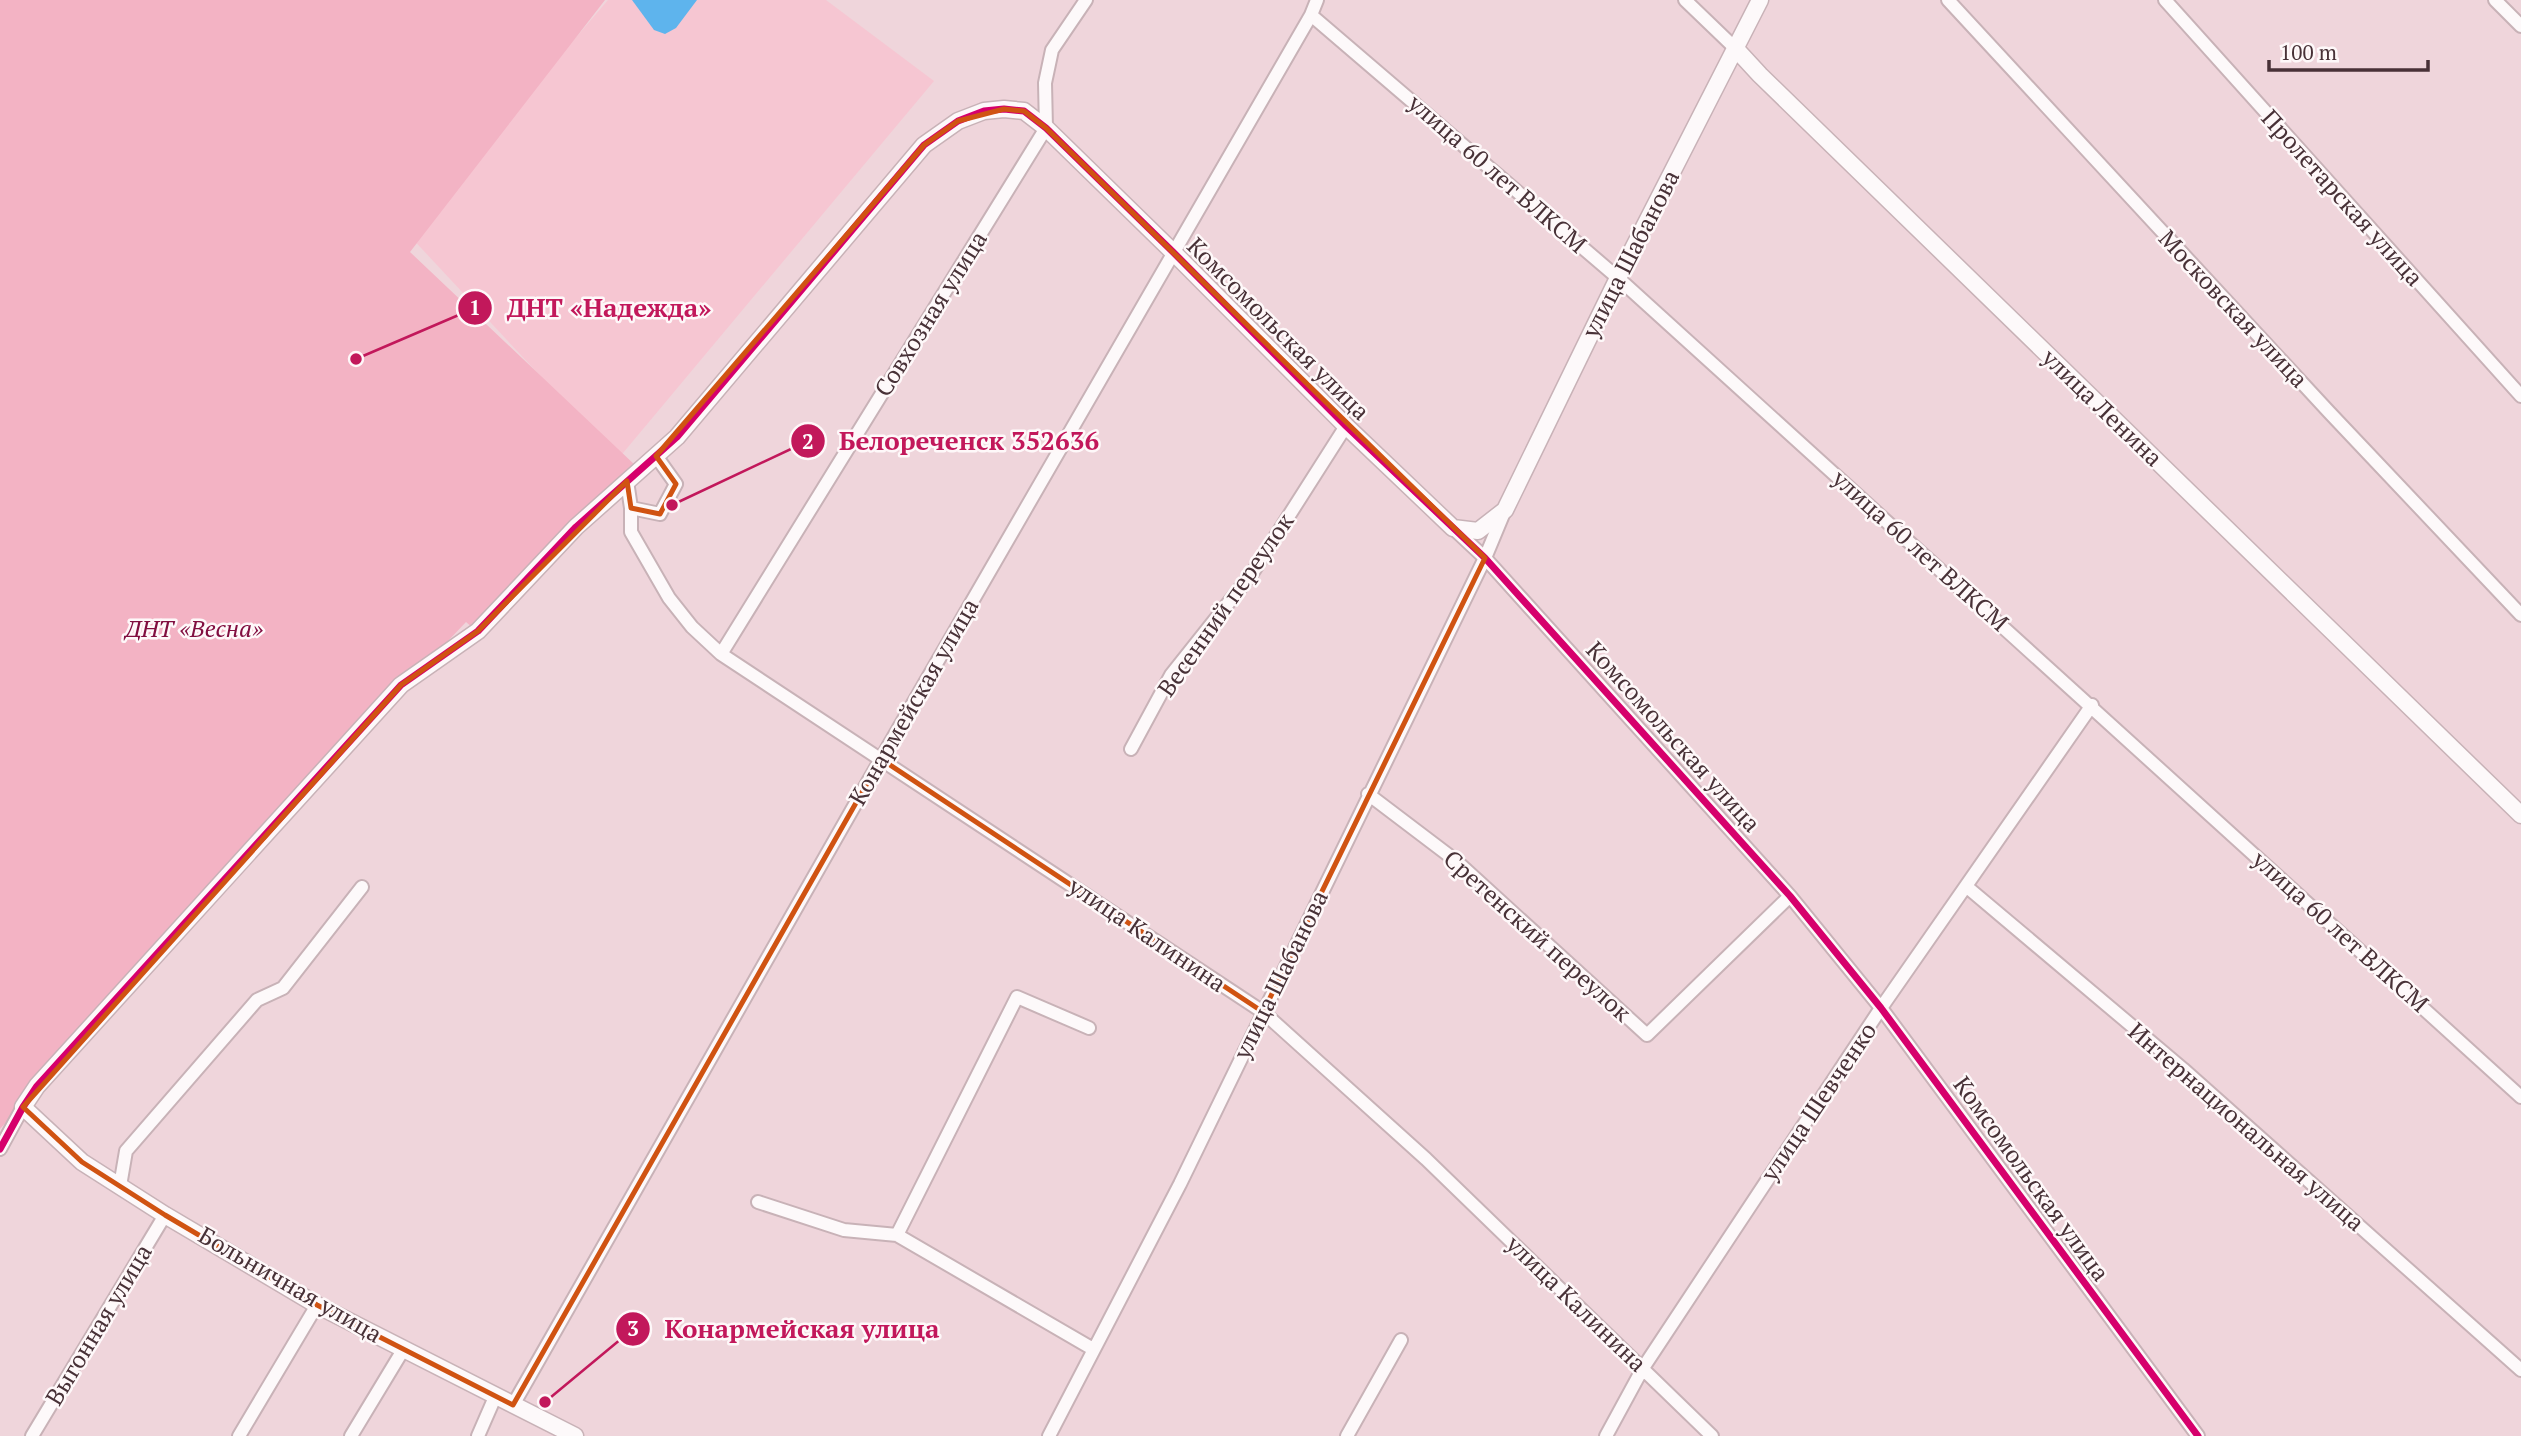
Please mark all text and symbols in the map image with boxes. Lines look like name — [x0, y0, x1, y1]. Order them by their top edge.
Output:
scale bar — [2269, 28, 2428, 72]
text: 100 m — [2280, 38, 2337, 66]
street label: улица 60 лет ВЛКСМ — [1401, 86, 1594, 260]
street label: Пролетарская улица — [2255, 102, 2431, 292]
street label: улица Шабанова — [1574, 164, 1686, 344]
street label: Московская улица — [2152, 222, 2315, 394]
street label: Совхозная улица — [866, 225, 994, 402]
street label: Комсомольская улица — [1180, 230, 1377, 427]
callout: ДНТ «Надежда» — [458, 285, 725, 332]
text: ДНТ «Надежда» — [507, 290, 711, 324]
text: 1 — [469, 293, 481, 321]
street label: улица Ленина — [2035, 341, 2170, 473]
callout: Белореченск 352636 — [790, 418, 1113, 465]
text: Белореченск 352636 — [839, 423, 1099, 457]
text: 2 — [802, 427, 814, 455]
street label: улица 60 лет ВЛКСМ — [1825, 462, 2016, 638]
street label: Весенний переулок — [1150, 506, 1301, 703]
street label: Конармейская улица — [841, 592, 985, 811]
park label: ДНТ «Весна» — [123, 612, 263, 644]
street label: Комсомольская улица — [1580, 634, 1768, 838]
street label: Сретенский переулок — [1437, 842, 1638, 1028]
street label: улица 60 лет ВЛКСМ — [2245, 843, 2436, 1019]
street label: улица Калинина — [1062, 869, 1233, 999]
street label: улица Шабанова — [1225, 885, 1335, 1065]
street label: Интернациональная улица — [2122, 1015, 2371, 1238]
street label: улица Шевченко — [1753, 1016, 1883, 1188]
street label: Комсомольская улица — [1947, 1070, 2117, 1287]
street label: Больничная улица — [193, 1219, 388, 1350]
street label: улица Калинина — [1499, 1227, 1654, 1379]
street label: Выгонная улица — [37, 1238, 159, 1411]
callout: Конармейская улица — [615, 1305, 954, 1352]
text: Конармейская улица — [664, 1311, 940, 1345]
text: 3 — [627, 1314, 639, 1342]

